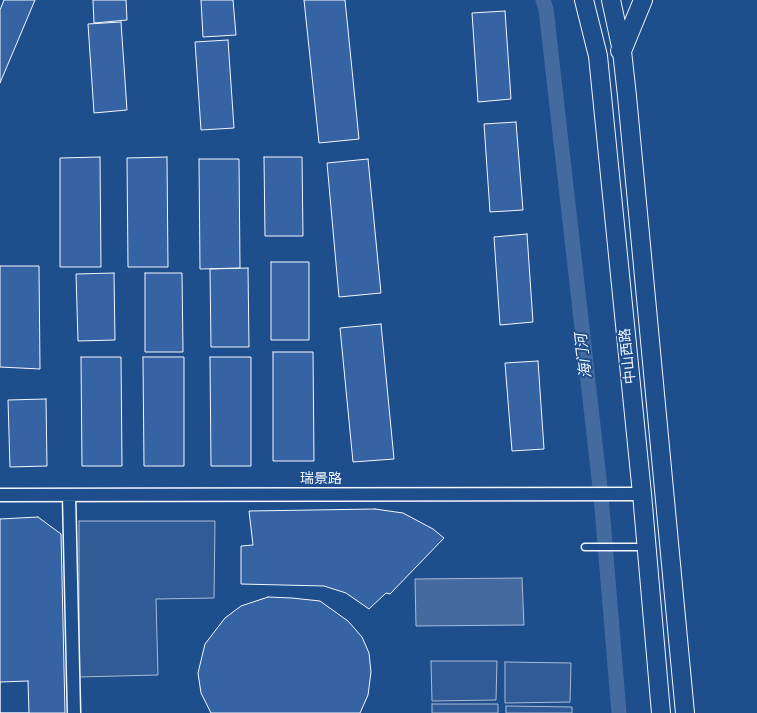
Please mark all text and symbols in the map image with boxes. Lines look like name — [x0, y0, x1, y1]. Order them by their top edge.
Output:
street label: 中山西路 — [617, 327, 639, 385]
water label: 海门河 — [572, 333, 596, 379]
street label: 瑞景路 — [300, 471, 342, 487]

